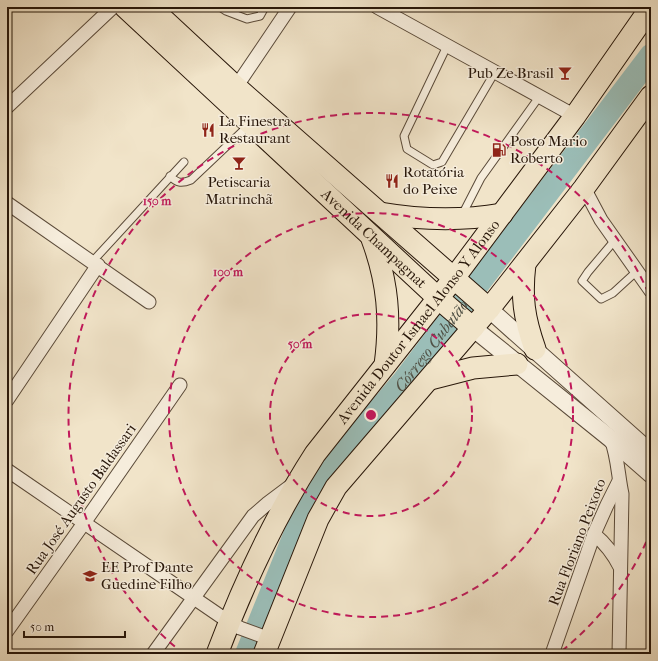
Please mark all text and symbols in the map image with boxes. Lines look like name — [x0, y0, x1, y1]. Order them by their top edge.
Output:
place label: Pub Ze Brasil — [467, 64, 554, 82]
bar icon: Pub Ze Brasil — [557, 65, 573, 81]
place label: La Finestra Restaurant — [219, 112, 292, 147]
restaurant icon: La Finestra Restaurant — [200, 122, 216, 138]
place label: Posto Mario Roberto — [510, 132, 587, 167]
fuel station icon: Posto Mario Roberto — [491, 142, 507, 158]
bar icon: Petiscaria Matrinchã — [231, 155, 247, 171]
place label: Rotatória do Peixe — [403, 163, 465, 198]
place label: Petiscaria Matrinchã — [205, 173, 274, 208]
restaurant icon: Rotatória do Peixe — [384, 173, 400, 189]
street label: Avenida Champagnat — [317, 184, 431, 292]
text: 150 m — [143, 194, 172, 208]
street label: Avenida Doutor Ismael Alonso Y Alonso — [333, 216, 504, 428]
text: 100 m — [213, 265, 244, 279]
water label: Córrego Cubatão — [390, 296, 472, 395]
text: 50 m — [288, 337, 313, 351]
centre of rings — [364, 408, 378, 422]
street label: Rua José Augusto Baldassari — [22, 420, 140, 578]
street label: Rua Floriano Peixoto — [544, 476, 610, 608]
place label: EE Prof Dante Guedine Filho — [101, 558, 194, 593]
school or university icon: EE Prof Dante Guedine Filho — [82, 568, 98, 584]
scale bar — [24, 613, 125, 639]
text: 50 m — [30, 620, 54, 634]

